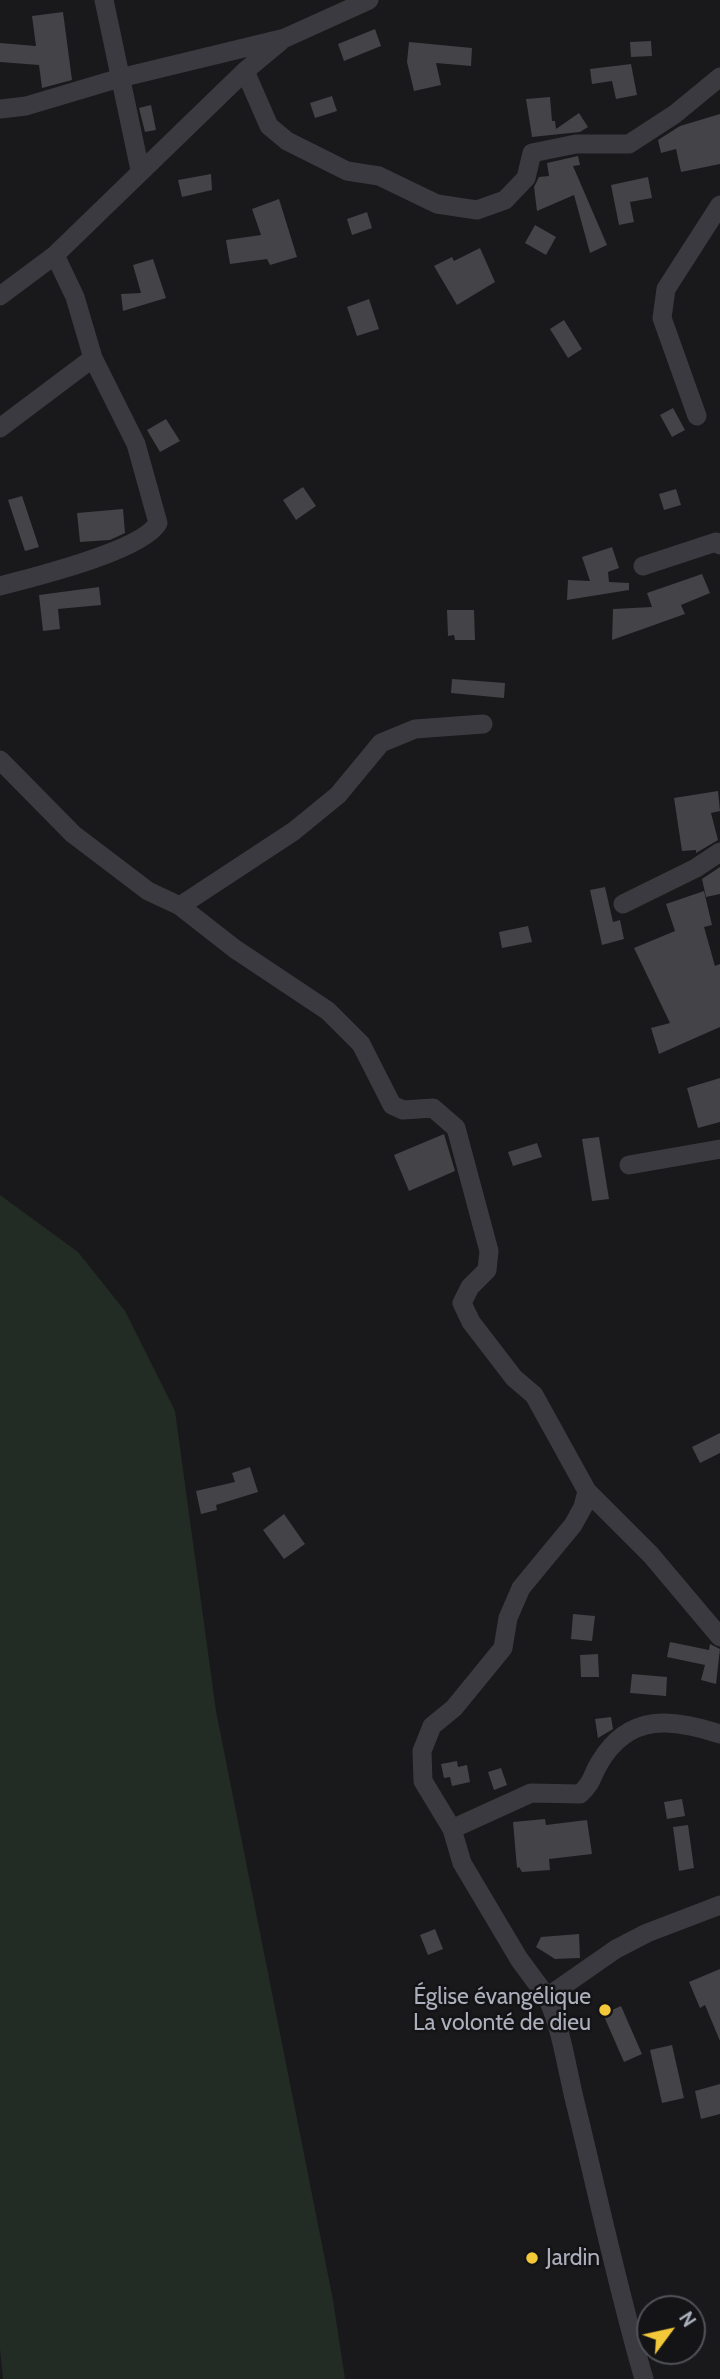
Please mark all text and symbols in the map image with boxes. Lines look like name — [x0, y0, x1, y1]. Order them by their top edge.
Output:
place label: Église évangélique La volonté de dieu — [413, 1983, 591, 2037]
marker: Église évangélique La volonté de dieu — [597, 2002, 613, 2018]
place label: Jardin — [546, 2244, 600, 2272]
marker: Jardin — [524, 2250, 540, 2266]
north arrow — [636, 2295, 706, 2365]
text: N — [674, 2307, 701, 2331]

